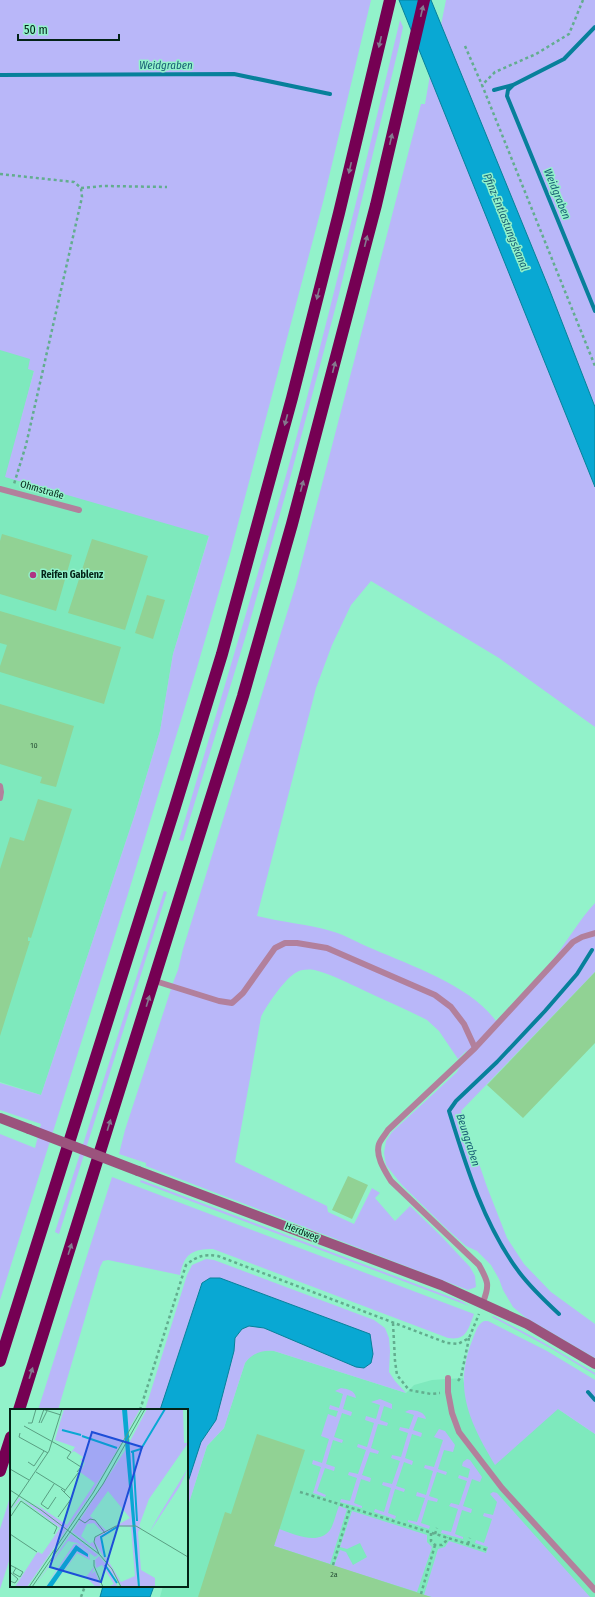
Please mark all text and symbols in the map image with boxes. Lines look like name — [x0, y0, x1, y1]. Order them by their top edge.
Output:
one-way arrow — [419, 5, 425, 17]
scale bar — [18, 16, 119, 42]
text: 50 m — [24, 23, 48, 37]
one-way arrow — [377, 36, 383, 48]
water label: Weidgraben — [139, 59, 193, 72]
one-way arrow — [389, 133, 395, 146]
one-way arrow — [347, 162, 353, 174]
water label: Weidgraben — [541, 167, 573, 222]
water label: Pfinz-Entlastungskanal — [481, 172, 531, 273]
one-way arrow — [363, 235, 369, 247]
one-way arrow — [315, 288, 321, 301]
one-way arrow — [331, 361, 337, 374]
one-way arrow — [282, 414, 288, 426]
street label: Ohmstraße — [19, 478, 65, 502]
one-way arrow — [300, 480, 306, 493]
place label: Reifen Gablenz — [41, 569, 104, 581]
marker: Reifen Gablenz — [28, 570, 38, 580]
house number: 10 — [30, 741, 38, 750]
one-way arrow — [146, 995, 152, 1007]
water label: Beungraben — [453, 1112, 483, 1168]
one-way arrow — [106, 1119, 112, 1131]
street label: Herdweg — [283, 1220, 321, 1244]
one-way arrow — [67, 1243, 73, 1255]
one-way arrow — [28, 1366, 34, 1378]
inset map — [10, 1409, 188, 1587]
house number: 2a — [330, 1570, 338, 1579]

